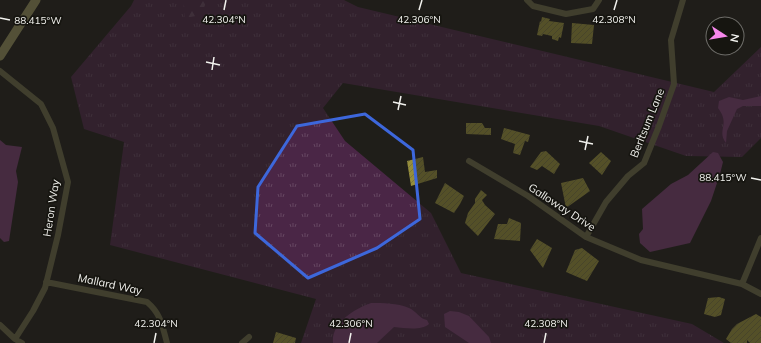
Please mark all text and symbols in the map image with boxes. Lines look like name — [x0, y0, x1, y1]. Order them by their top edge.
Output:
text: 42.304°N — [202, 13, 246, 26]
text: 42.306°N — [397, 13, 441, 26]
text: 42.308°N — [592, 13, 636, 26]
text: 88.415°W — [14, 14, 62, 27]
north arrow — [705, 16, 745, 56]
text: N — [727, 33, 742, 44]
street label: Berltsum Lane — [627, 86, 667, 160]
text: 88.415°W — [699, 171, 747, 184]
street label: Heron Way — [40, 178, 62, 238]
street label: Galloway Drive — [526, 180, 598, 234]
street label: Mallard Way — [77, 270, 144, 298]
text: 42.304°N — [134, 317, 178, 330]
text: 42.306°N — [329, 317, 373, 330]
text: 42.308°N — [524, 317, 568, 330]

